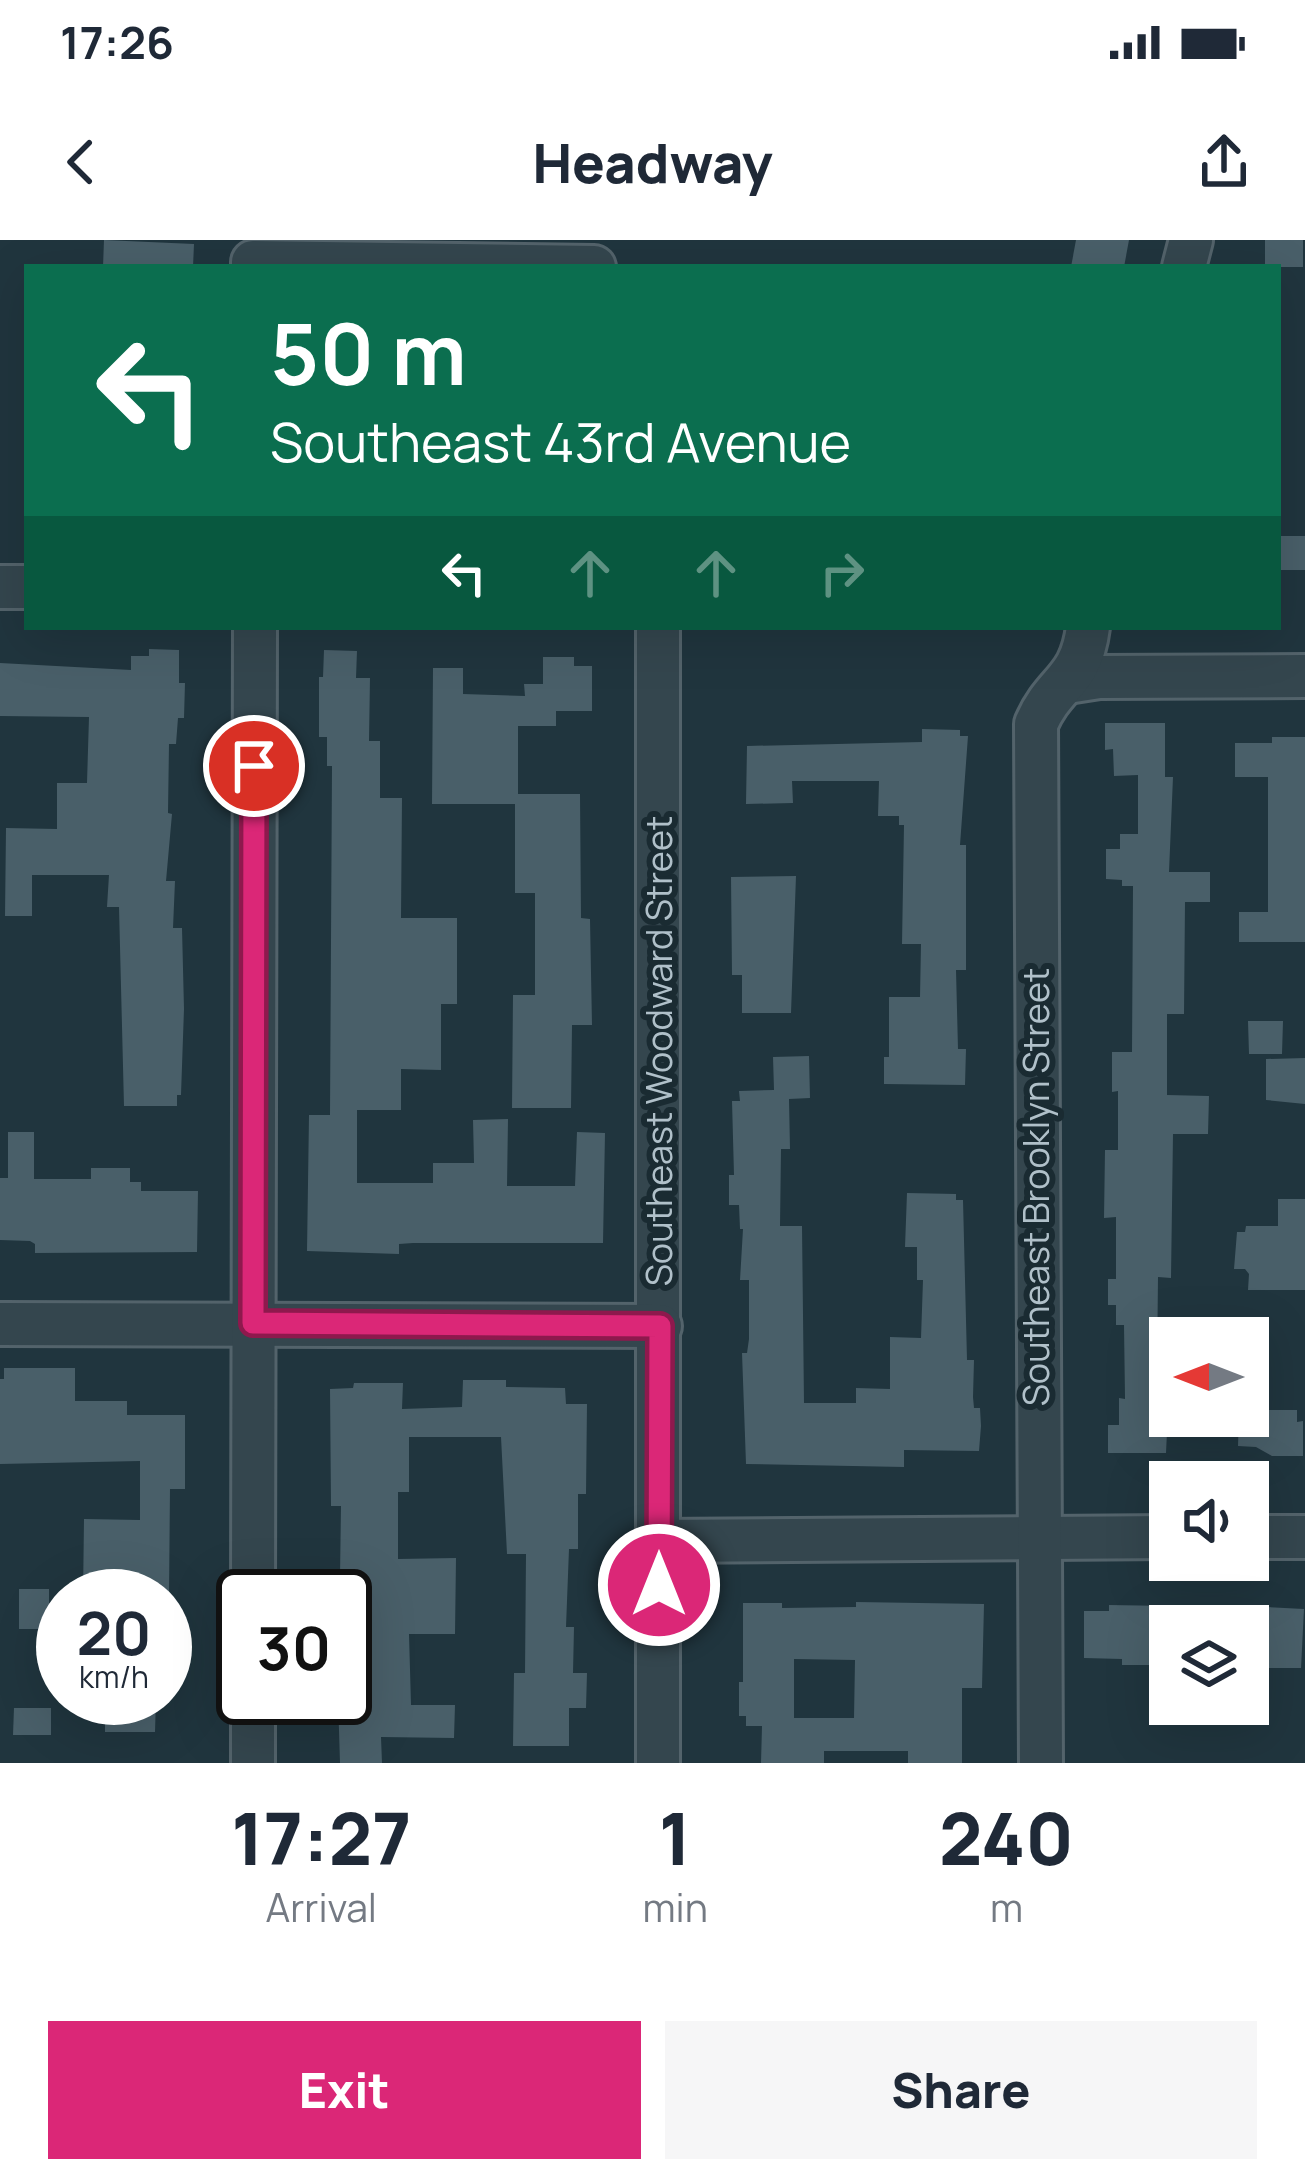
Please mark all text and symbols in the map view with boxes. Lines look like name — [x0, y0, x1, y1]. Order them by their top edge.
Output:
text: 17:26 — [60, 11, 174, 73]
text: Headway — [532, 125, 773, 199]
icon: back — [48, 129, 114, 195]
icon: share — [1191, 129, 1257, 195]
text: 50 m — [270, 295, 467, 410]
icon: left — [72, 312, 228, 468]
text: Southeast 43rd Avenue — [270, 404, 851, 478]
icon: left — [431, 540, 497, 606]
icon: ahead — [557, 540, 623, 606]
icon: ahead — [683, 540, 749, 606]
icon: right — [809, 540, 875, 606]
pin — [203, 715, 305, 817]
icon: arrive — [221, 733, 287, 799]
street label: Southeast Woodward Street — [634, 816, 683, 1286]
street label: Southeast Brooklyn Street — [1011, 968, 1060, 1406]
north arrow — [1149, 1317, 1269, 1437]
map controls — [1149, 1317, 1269, 1725]
button: sound — [1149, 1461, 1269, 1581]
position arrow — [596, 1522, 722, 1648]
speed limit sign: 30 — [216, 1569, 372, 1725]
text: 20 — [76, 1591, 152, 1673]
button: layers — [1149, 1605, 1269, 1725]
text: km/h — [79, 1656, 149, 1697]
text: 17:27 — [231, 1788, 411, 1887]
text: 1 — [659, 1788, 692, 1887]
text: 240 — [939, 1788, 1074, 1887]
text: Arrival — [266, 1880, 377, 1934]
text: min — [643, 1880, 708, 1934]
text: m — [990, 1880, 1023, 1934]
button: Exit — [48, 2021, 641, 2159]
button: Share — [665, 2021, 1257, 2159]

